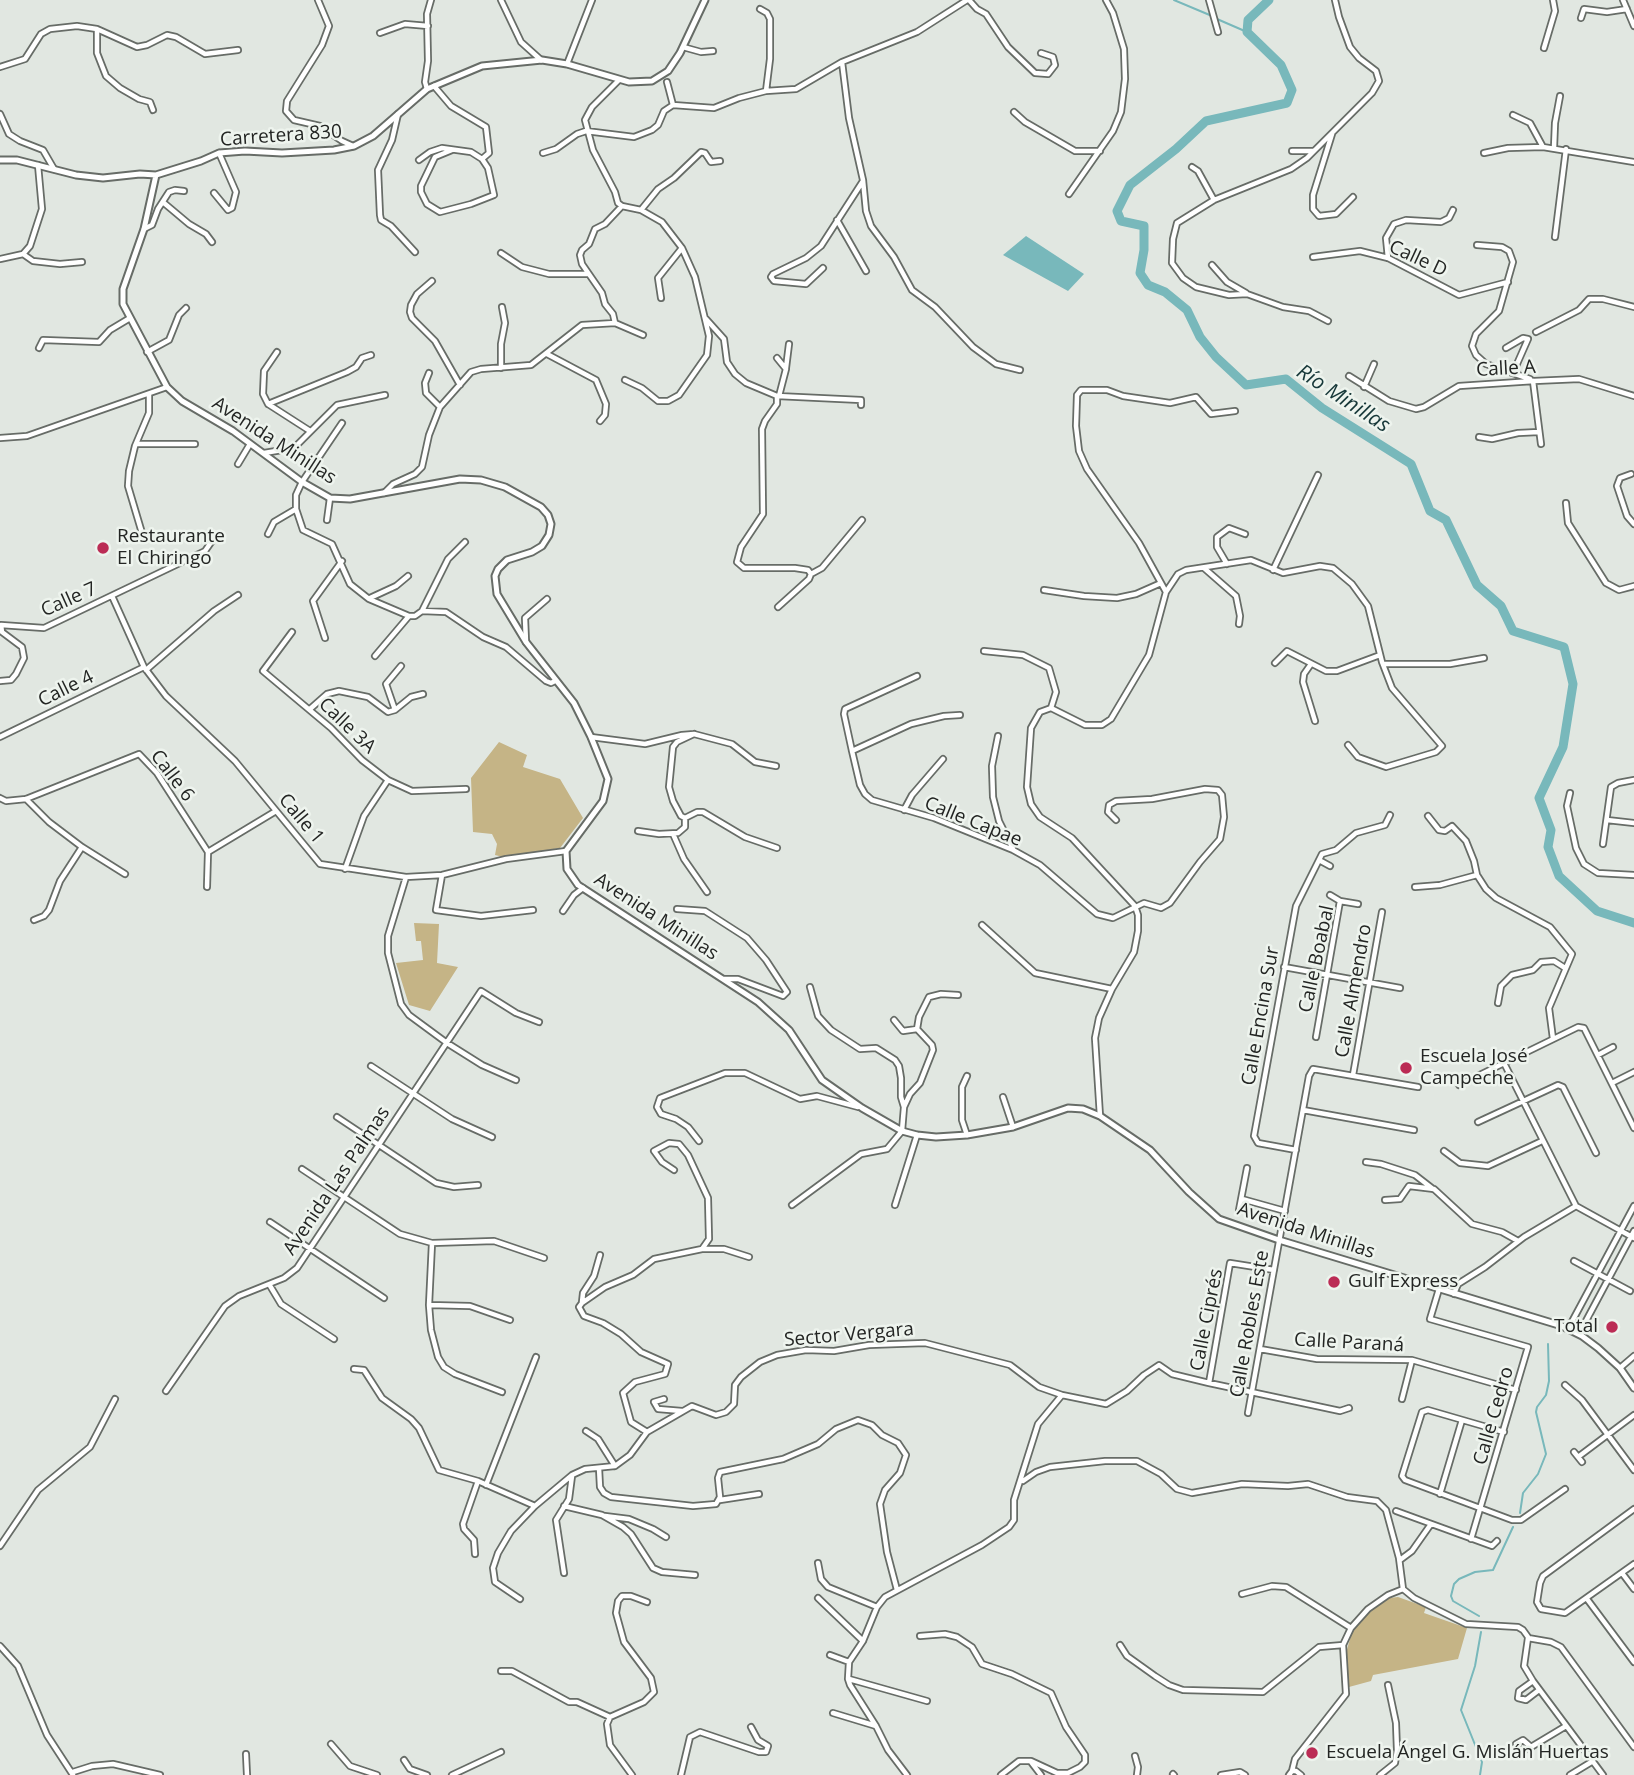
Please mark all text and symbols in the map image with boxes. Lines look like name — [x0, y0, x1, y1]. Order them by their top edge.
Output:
street label: Carretera 830 — [219, 120, 343, 152]
street label: Calle D — [1385, 236, 1451, 282]
street label: Calle A — [1476, 356, 1536, 382]
water label: Río Minillas — [1292, 359, 1394, 439]
street label: Avenida Minillas — [208, 392, 340, 490]
place label: Restaurante El Chiringo — [117, 526, 225, 570]
marker: Restaurante El Chiringo — [95, 540, 111, 556]
street label: Calle 7 — [38, 578, 100, 622]
street label: Calle 4 — [35, 666, 97, 712]
street label: Calle 3A — [314, 693, 380, 759]
street label: Calle 6 — [145, 746, 199, 806]
street label: Calle 1 — [273, 789, 329, 849]
street label: Calle Capae — [921, 792, 1025, 852]
street label: Avenida Minillas — [590, 868, 722, 966]
street label: Calle Boabal — [1295, 903, 1339, 1015]
street label: Calle Almendro — [1331, 922, 1377, 1060]
street label: Calle Encina Sur — [1238, 945, 1284, 1087]
place label: Escuela José Campeche — [1420, 1046, 1528, 1090]
marker: Escuela José Campeche — [1398, 1060, 1414, 1076]
street label: Avenida Las Palmas — [279, 1102, 395, 1260]
street label: Avenida Minillas — [1234, 1198, 1378, 1264]
street label: Calle Robles Este — [1226, 1249, 1274, 1399]
street label: Calle Ciprés — [1186, 1267, 1228, 1373]
place label: Gulf Express — [1348, 1271, 1458, 1293]
marker: Gulf Express — [1326, 1274, 1342, 1290]
place label: Total — [1554, 1316, 1598, 1338]
street label: Sector Vergara — [783, 1318, 915, 1352]
marker: Total — [1604, 1319, 1620, 1335]
street label: Calle Paraná — [1293, 1329, 1405, 1357]
street label: Calle Cedro — [1469, 1364, 1519, 1468]
place label: Escuela Ángel G. Mislán Huertas — [1326, 1742, 1609, 1764]
marker: Escuela Ángel G. Mislán Huertas — [1304, 1745, 1320, 1761]

